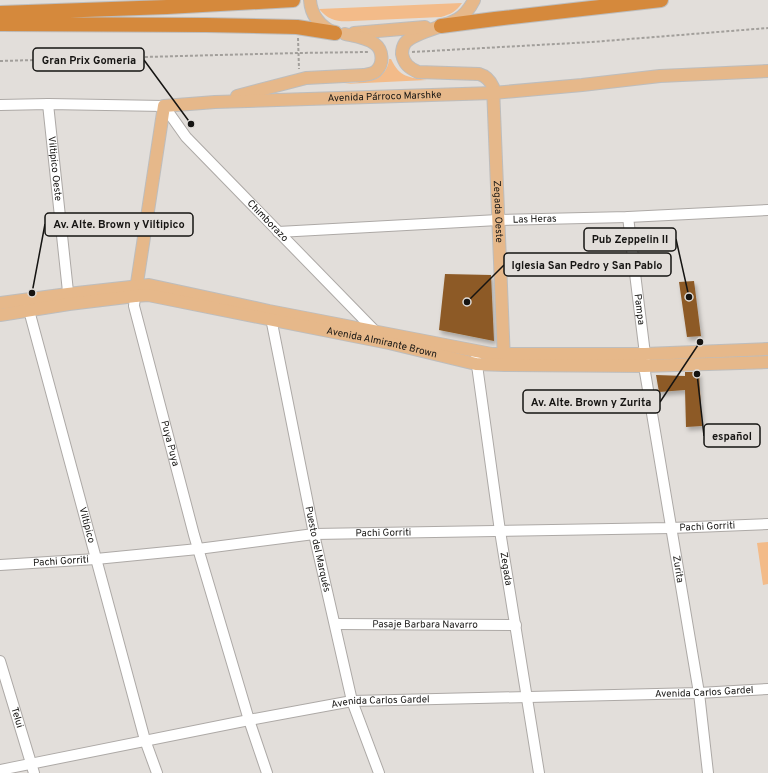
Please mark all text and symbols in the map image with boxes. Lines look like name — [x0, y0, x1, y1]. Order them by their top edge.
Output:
callout: Gran Prix Gomeria — [33, 48, 144, 71]
text: Gran Prix Gomeria — [42, 54, 136, 68]
street label: Avenida Párroco Marshke — [327, 88, 442, 105]
street label: Viltipico Oeste — [45, 136, 65, 202]
street label: Zegada Oeste — [490, 180, 506, 243]
street label: Chimborazo — [244, 197, 291, 245]
street label: Las Heras — [512, 212, 557, 226]
callout: Av. Alte. Brown y Viltipico — [45, 213, 193, 236]
text: Av. Alte. Brown y Viltipico — [53, 218, 185, 232]
callout: Pub Zeppelin II — [584, 228, 676, 251]
text: Pub Zeppelin II — [592, 233, 668, 247]
callout: Iglesia San Pedro y San Pablo — [504, 253, 671, 276]
text: Iglesia San Pedro y San Pablo — [511, 259, 663, 273]
street label: Pampa — [631, 293, 648, 326]
street label: Avenida Almirante Brown — [325, 324, 438, 361]
callout: Av. Alte. Brown y Zurita — [523, 390, 660, 413]
text: Av. Alte. Brown y Zurita — [531, 396, 651, 410]
street label: Puya Puya — [158, 419, 182, 468]
callout: español — [704, 424, 760, 447]
text: español — [712, 430, 752, 444]
street label: Puesto del Marqués — [302, 505, 334, 594]
street label: Viltipico — [76, 506, 98, 545]
street label: Pachi Gorriti — [679, 519, 735, 534]
street label: Pachi Gorriti — [355, 526, 411, 540]
street label: Zegada — [497, 551, 515, 587]
street label: Pachi Gorriti — [33, 553, 89, 569]
street label: Zurita — [669, 554, 687, 584]
street label: Pasaje Barbara Navarro — [372, 618, 478, 631]
street label: Avenida Carlos Gardel — [655, 683, 754, 701]
street label: Avenida Carlos Gardel — [330, 693, 430, 711]
street label: Telui — [8, 705, 26, 729]

